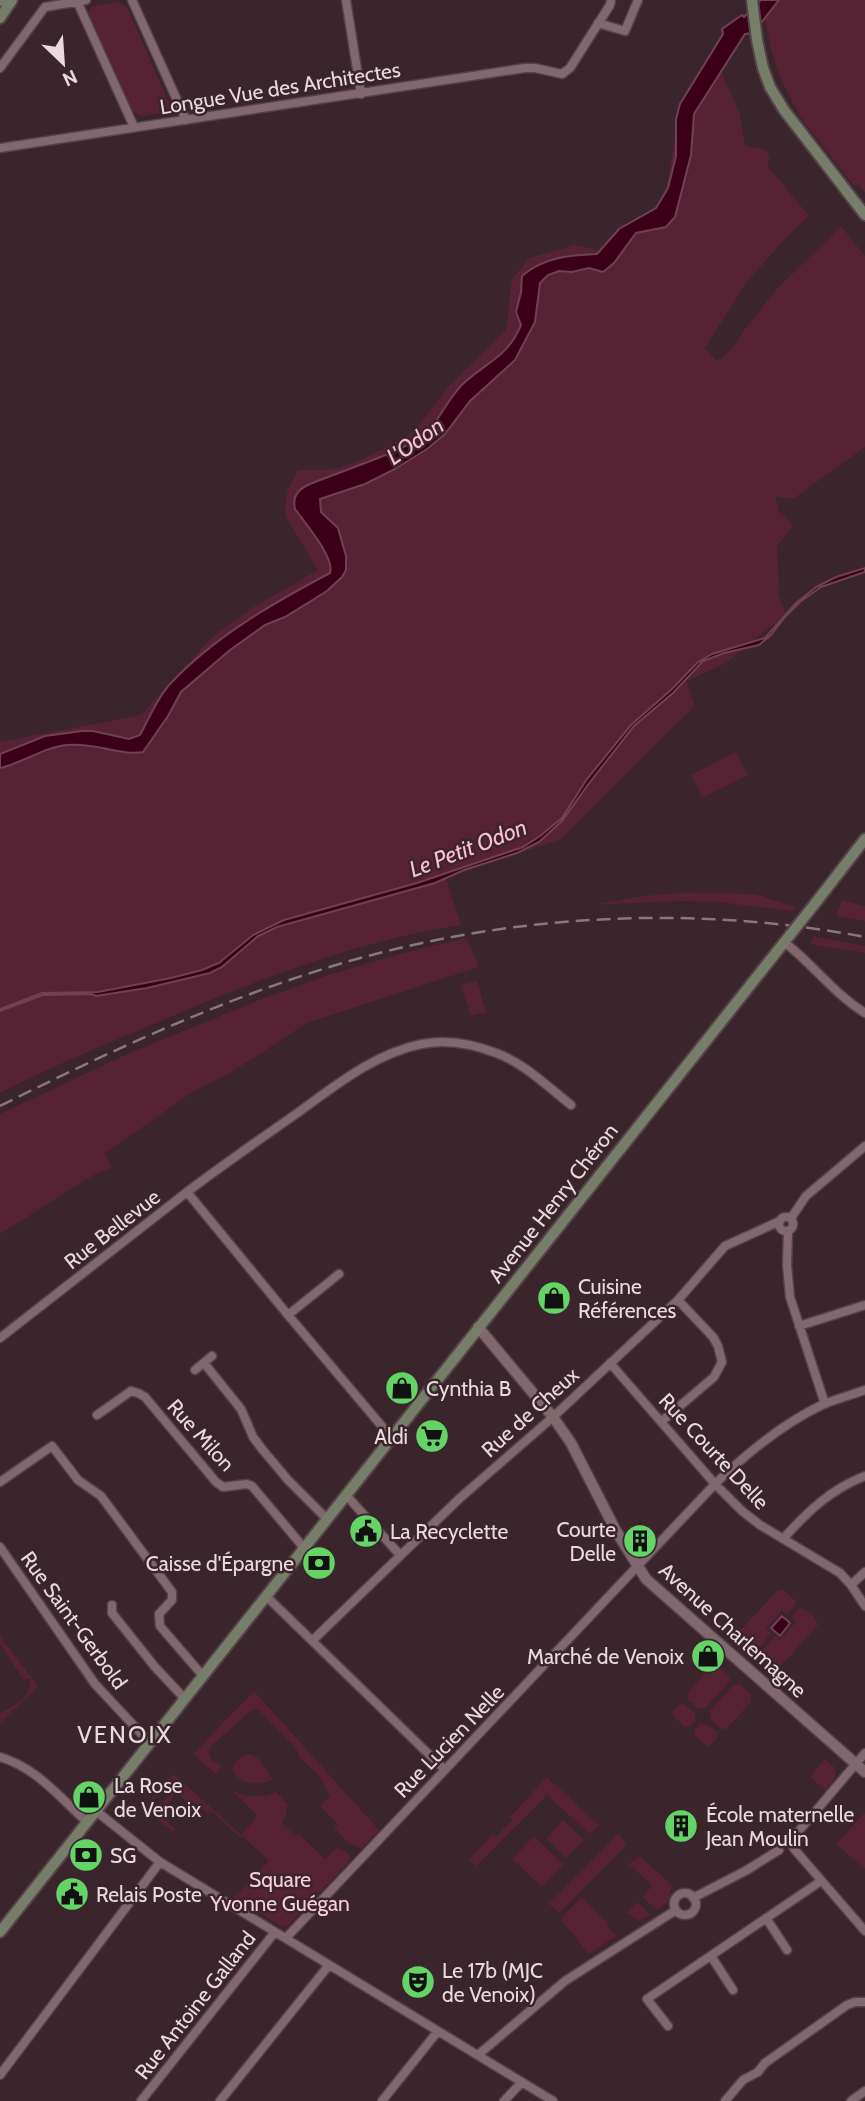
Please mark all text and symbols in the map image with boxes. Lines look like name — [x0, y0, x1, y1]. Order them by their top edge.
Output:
north arrow — [28, 28, 98, 98]
street label: Longue Vue des Architectes — [158, 57, 402, 119]
text: N — [59, 65, 81, 91]
water label: L'Odon — [381, 411, 449, 471]
water label: Le Petit Odon — [405, 813, 531, 883]
street label: Avenue Henry Chéron — [483, 1118, 623, 1288]
street label: Rue Bellevue — [59, 1184, 165, 1274]
place label: Cuisine Références — [578, 1274, 677, 1323]
shop icon: Cuisine Références — [535, 1279, 573, 1317]
street label: Rue de Cheux — [476, 1362, 584, 1462]
shop icon: Cynthia B — [383, 1369, 421, 1407]
place label: Cynthia B — [426, 1376, 511, 1401]
street label: Rue Courte Delle — [654, 1388, 774, 1514]
street label: Rue Milon — [162, 1394, 240, 1476]
supermarket icon: Aldi — [413, 1417, 451, 1455]
place label: Aldi — [374, 1424, 408, 1449]
public building icon: La Recyclette — [347, 1512, 385, 1550]
place label: Courte Delle — [556, 1517, 616, 1566]
place label: La Recyclette — [390, 1519, 508, 1544]
building icon: Courte Delle — [621, 1522, 659, 1560]
bank icon: Caisse d'Épargne — [300, 1544, 338, 1582]
street label: Rue Saint-Gerbold — [16, 1546, 132, 1694]
place label: Caisse d'Épargne — [146, 1551, 294, 1576]
street label: Avenue Charlemagne — [654, 1557, 812, 1703]
shop icon: Marché de Venoix — [689, 1637, 727, 1675]
place label: Marché de Venoix — [527, 1644, 684, 1669]
street label: Rue Lucien Nelle — [389, 1679, 509, 1803]
district label: VENOIX — [77, 1720, 173, 1749]
place label: La Rose de Venoix — [114, 1773, 201, 1822]
shop icon: La Rose de Venoix — [70, 1778, 108, 1816]
place label: École maternelle Jean Moulin — [705, 1802, 855, 1851]
building icon: École maternelle Jean Moulin — [662, 1807, 700, 1845]
bank icon: SG — [67, 1836, 105, 1874]
place label: SG — [110, 1843, 136, 1868]
park label: Square Yvonne Guégan — [209, 1867, 350, 1916]
public building icon: Relais Poste — [53, 1875, 91, 1913]
place label: Relais Poste — [96, 1882, 202, 1907]
street label: Rue Antoine Galland — [129, 1926, 261, 2084]
place label: Le 17b (MJC de Venoix) — [442, 1958, 543, 2007]
theatre icon: Le 17b (MJC de Venoix) — [399, 1963, 437, 2001]

